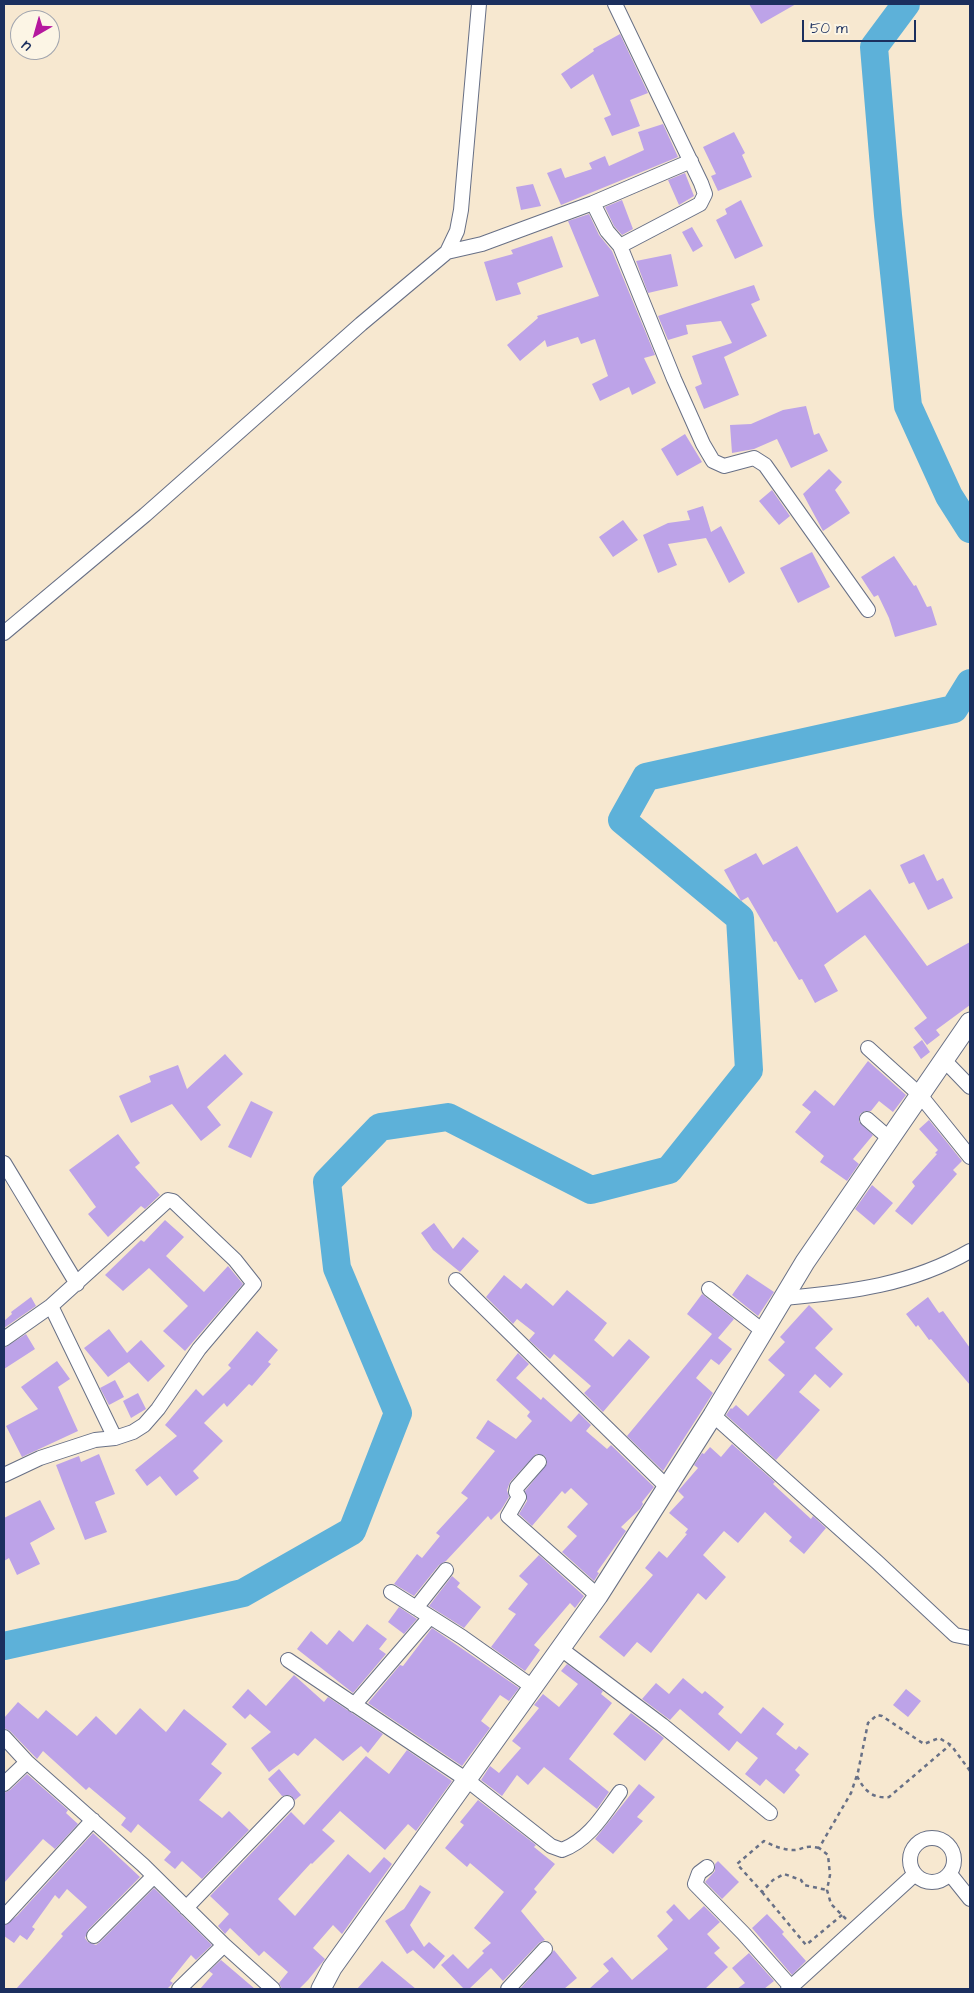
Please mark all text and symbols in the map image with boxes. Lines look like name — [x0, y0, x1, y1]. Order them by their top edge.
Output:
north arrow — [10, 10, 60, 60]
scale bar — [804, 10, 918, 42]
text: 50 m — [810, 18, 848, 39]
text: U — [17, 36, 36, 56]

